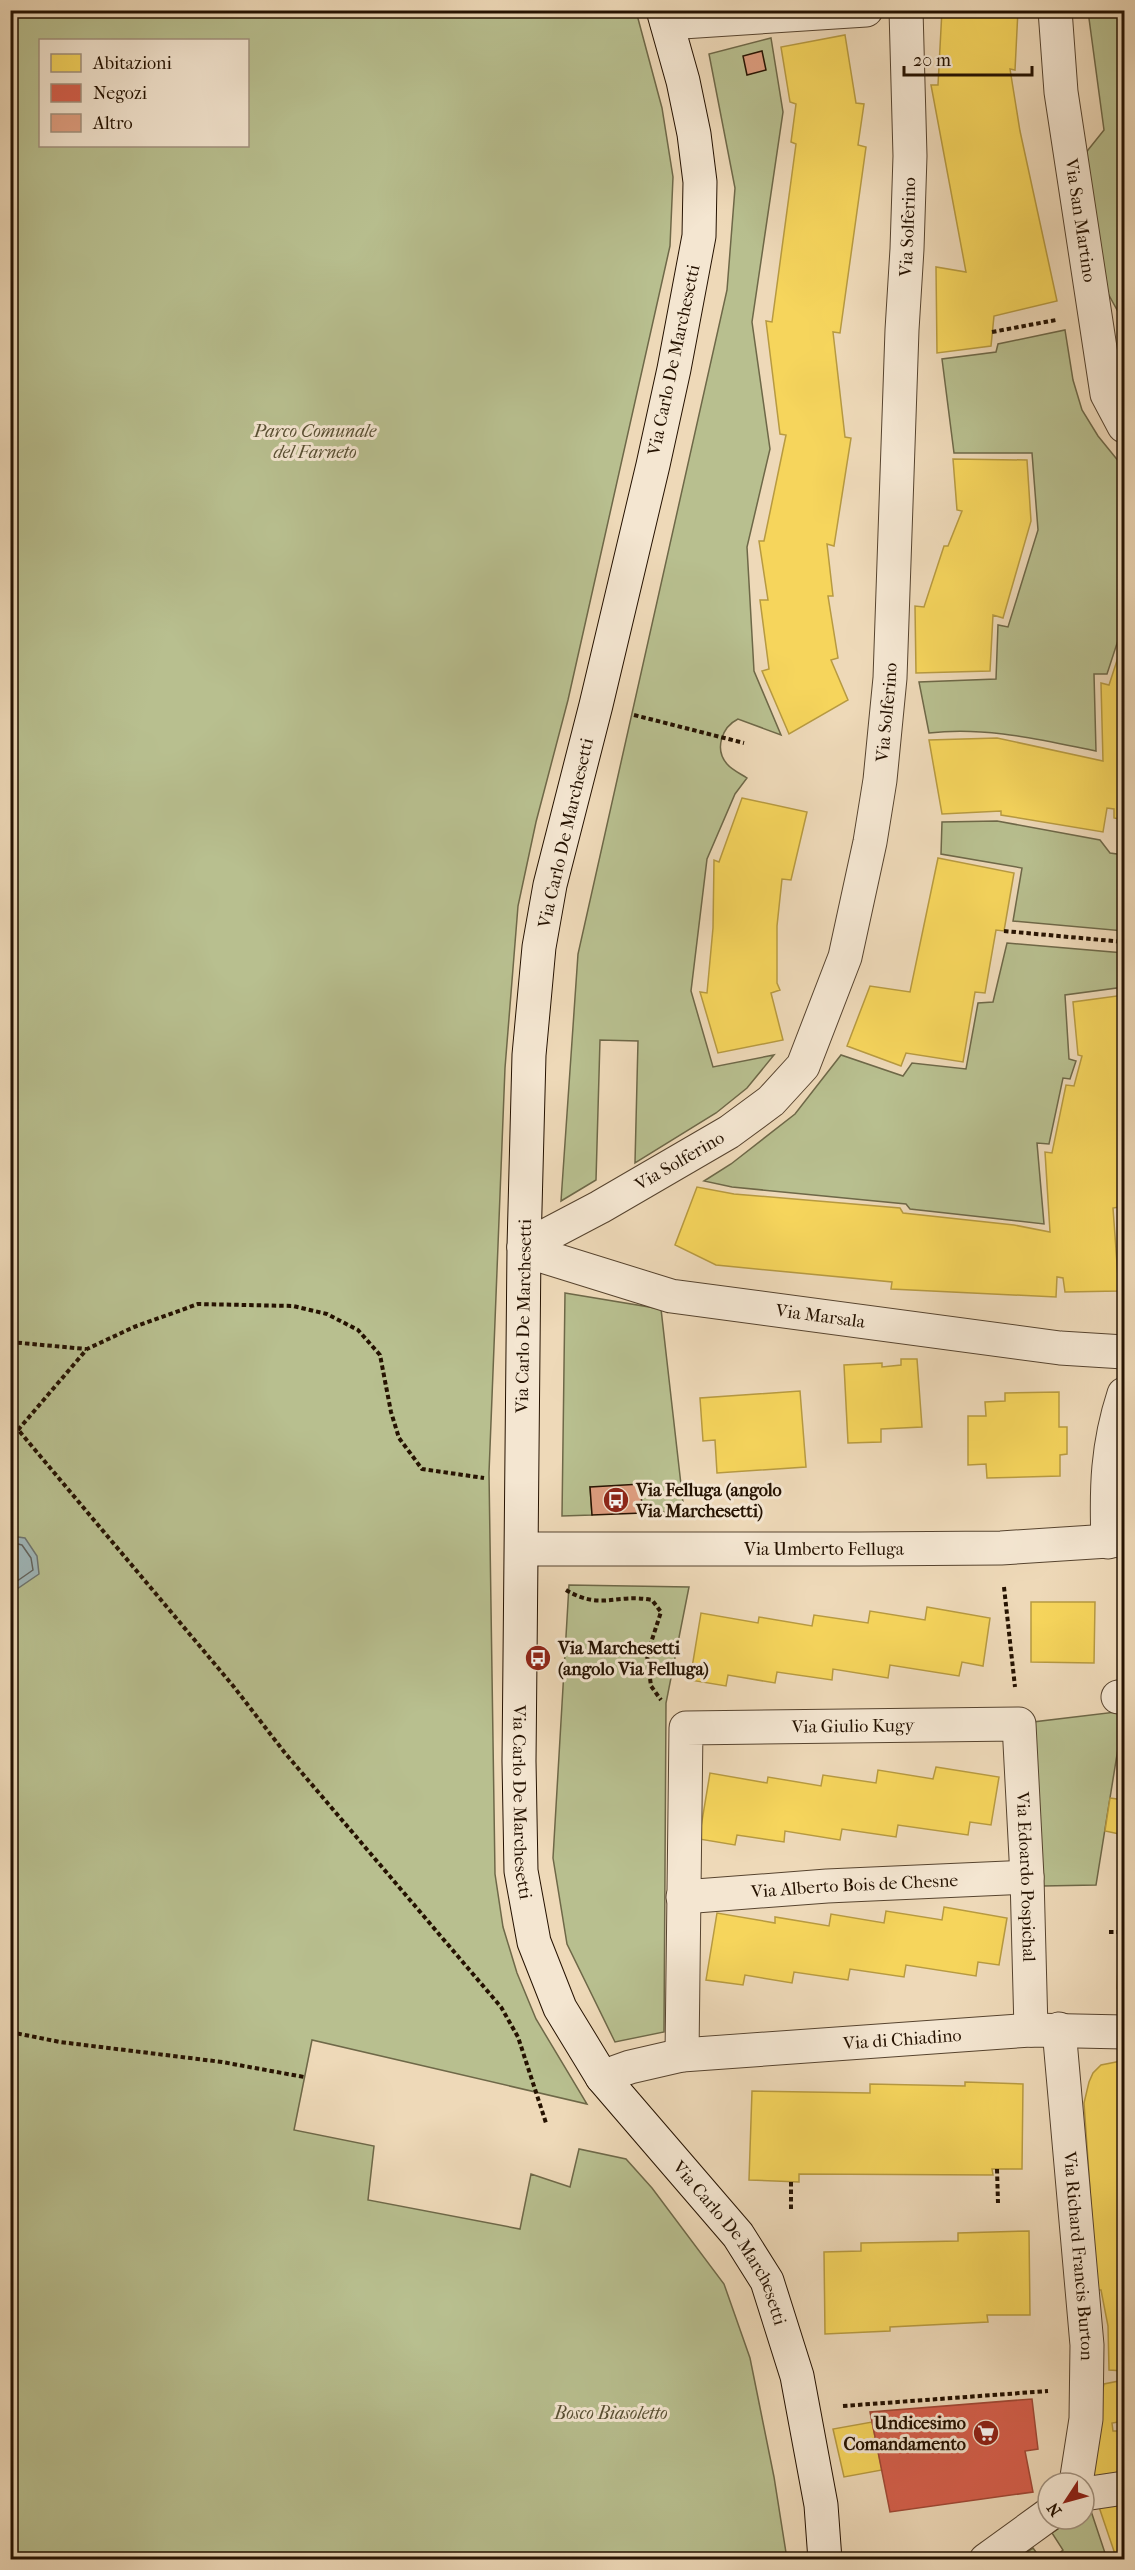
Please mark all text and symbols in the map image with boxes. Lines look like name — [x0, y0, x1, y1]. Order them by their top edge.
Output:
legend — [39, 39, 249, 147]
scale bar — [904, 39, 1032, 77]
text: 20 m — [913, 50, 951, 71]
text: Abitazioni — [92, 53, 173, 74]
text: Negozi — [93, 83, 148, 104]
text: Altro — [92, 113, 133, 134]
street label: Via San Martino — [1061, 156, 1100, 284]
street label: Via Solferino — [895, 177, 920, 278]
street label: Via Carlo De Marchesetti — [643, 262, 705, 458]
park label: Parco Comunale del Farneto — [253, 421, 377, 463]
street label: Via Solferino — [871, 662, 901, 764]
street label: Via Carlo De Marchesetti — [534, 735, 598, 931]
street label: Via Solferino — [630, 1127, 728, 1195]
street label: Via Carlo De Marchesetti — [512, 1218, 536, 1414]
street label: Via Marsala — [773, 1299, 867, 1332]
place label: Via Felluga (angolo Via Marchesetti) — [635, 1480, 782, 1522]
bus stop icon: Via Felluga (angolo Via Marchesetti) — [601, 1485, 631, 1515]
street label: Via Umberto Felluga — [743, 1538, 905, 1560]
place label: Via Marchesetti (angolo Via Felluga) — [557, 1638, 709, 1680]
bus stop icon: Via Marchesetti (angolo Via Felluga) — [523, 1643, 553, 1673]
street label: Via Carlo De Marchesetti — [508, 1704, 537, 1901]
street label: Via Giulio Kugy — [790, 1715, 916, 1737]
street label: Via Edoardo Pospichal — [1012, 1790, 1040, 1962]
street label: Via Alberto Bois de Chesne — [749, 1870, 959, 1902]
street label: Via di Chiadino — [841, 2025, 962, 2054]
street label: Via Richard Francis Burton — [1059, 2149, 1098, 2362]
street label: Via Carlo De Marchesetti — [668, 2156, 791, 2328]
park label: Bosco Biasoletto — [553, 2403, 668, 2424]
place label: Undicesimo Comandamento — [843, 2413, 966, 2455]
supermarket icon: Undicesimo Comandamento — [971, 2418, 1001, 2448]
north arrow — [1036, 2471, 1096, 2531]
text: N — [1043, 2498, 1066, 2520]

